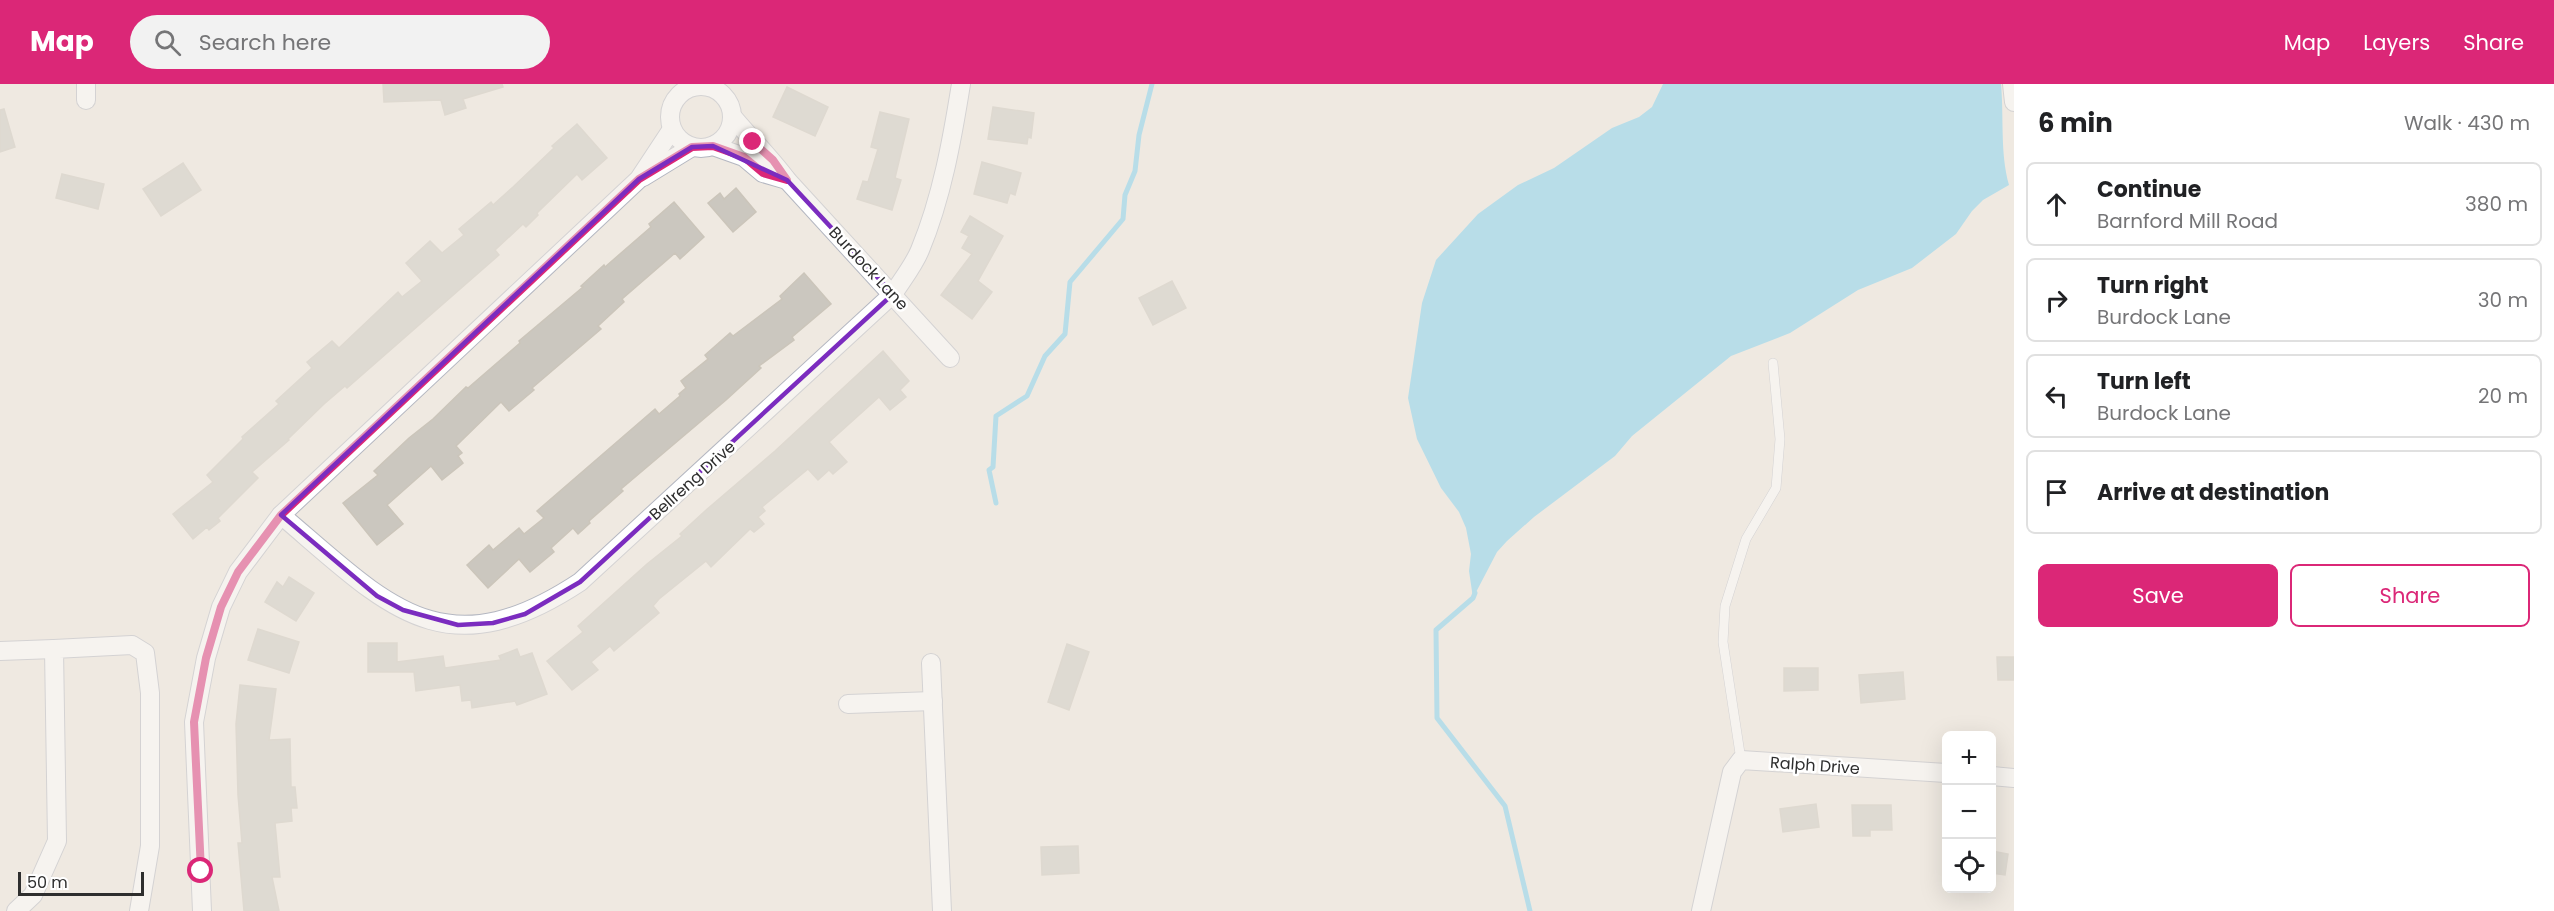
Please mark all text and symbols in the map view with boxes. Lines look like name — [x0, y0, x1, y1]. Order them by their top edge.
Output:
search box — [130, 15, 550, 69]
text: Map — [30, 22, 94, 61]
icon: search — [151, 26, 184, 59]
text: Search here — [199, 27, 331, 58]
text: Map — [2284, 28, 2330, 57]
text: Layers — [2363, 28, 2430, 57]
text: Share — [2463, 28, 2524, 57]
text: 6 min — [2038, 105, 2113, 141]
text: Walk · 430 m — [2404, 109, 2530, 137]
route end — [739, 128, 765, 154]
text: Continue — [2097, 174, 2201, 205]
icon: ahead — [2040, 188, 2073, 221]
text: 380 m — [2465, 190, 2528, 218]
text: Barnford Mill Road — [2097, 207, 2278, 235]
street label: Burdock Lane — [824, 221, 914, 315]
text: Turn right — [2097, 270, 2208, 301]
icon: right — [2040, 284, 2073, 317]
text: 30 m — [2478, 286, 2528, 314]
text: Burdock Lane — [2097, 303, 2231, 331]
text: Turn left — [2097, 366, 2191, 397]
icon: left — [2040, 380, 2073, 413]
text: 20 m — [2478, 382, 2528, 410]
text: Burdock Lane — [2097, 399, 2231, 427]
street label: Bellreng Drive — [644, 435, 741, 525]
icon: arrive — [2040, 476, 2073, 509]
text: Arrive at destination — [2097, 477, 2329, 508]
button: Save — [2038, 564, 2278, 627]
button: Share — [2290, 564, 2530, 627]
map controls — [1942, 731, 1996, 893]
button: + — [1942, 731, 1996, 785]
street label: Ralph Drive — [1769, 751, 1861, 780]
button: − — [1942, 785, 1996, 839]
button: locate — [1942, 839, 1996, 893]
route start — [187, 857, 213, 883]
scale bar — [18, 869, 144, 896]
text: 50 m — [27, 871, 68, 894]

